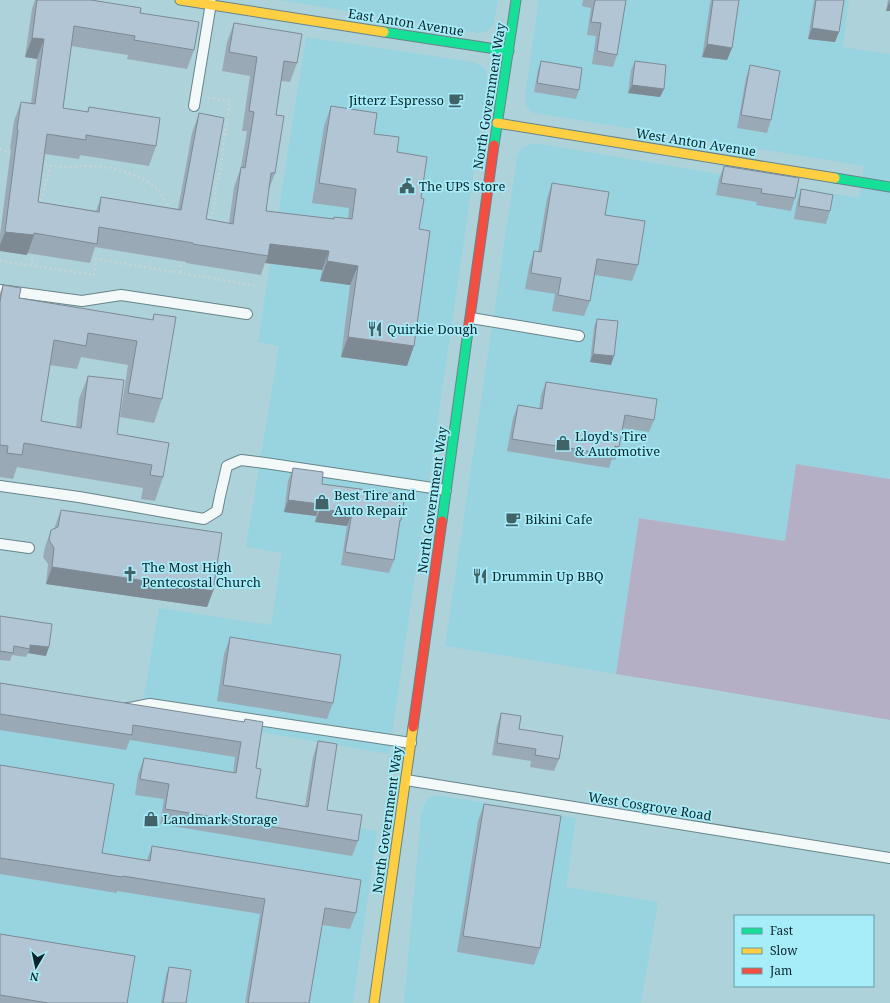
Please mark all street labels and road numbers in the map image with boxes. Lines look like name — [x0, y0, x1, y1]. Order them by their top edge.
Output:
street label: East Anton Avenue — [347, 4, 465, 40]
street label: North Government Way — [469, 21, 510, 171]
street label: West Anton Avenue — [635, 124, 757, 160]
street label: North Government Way — [413, 425, 451, 575]
street label: North Government Way — [368, 745, 406, 895]
street label: West Cosgrove Road — [587, 787, 713, 825]

